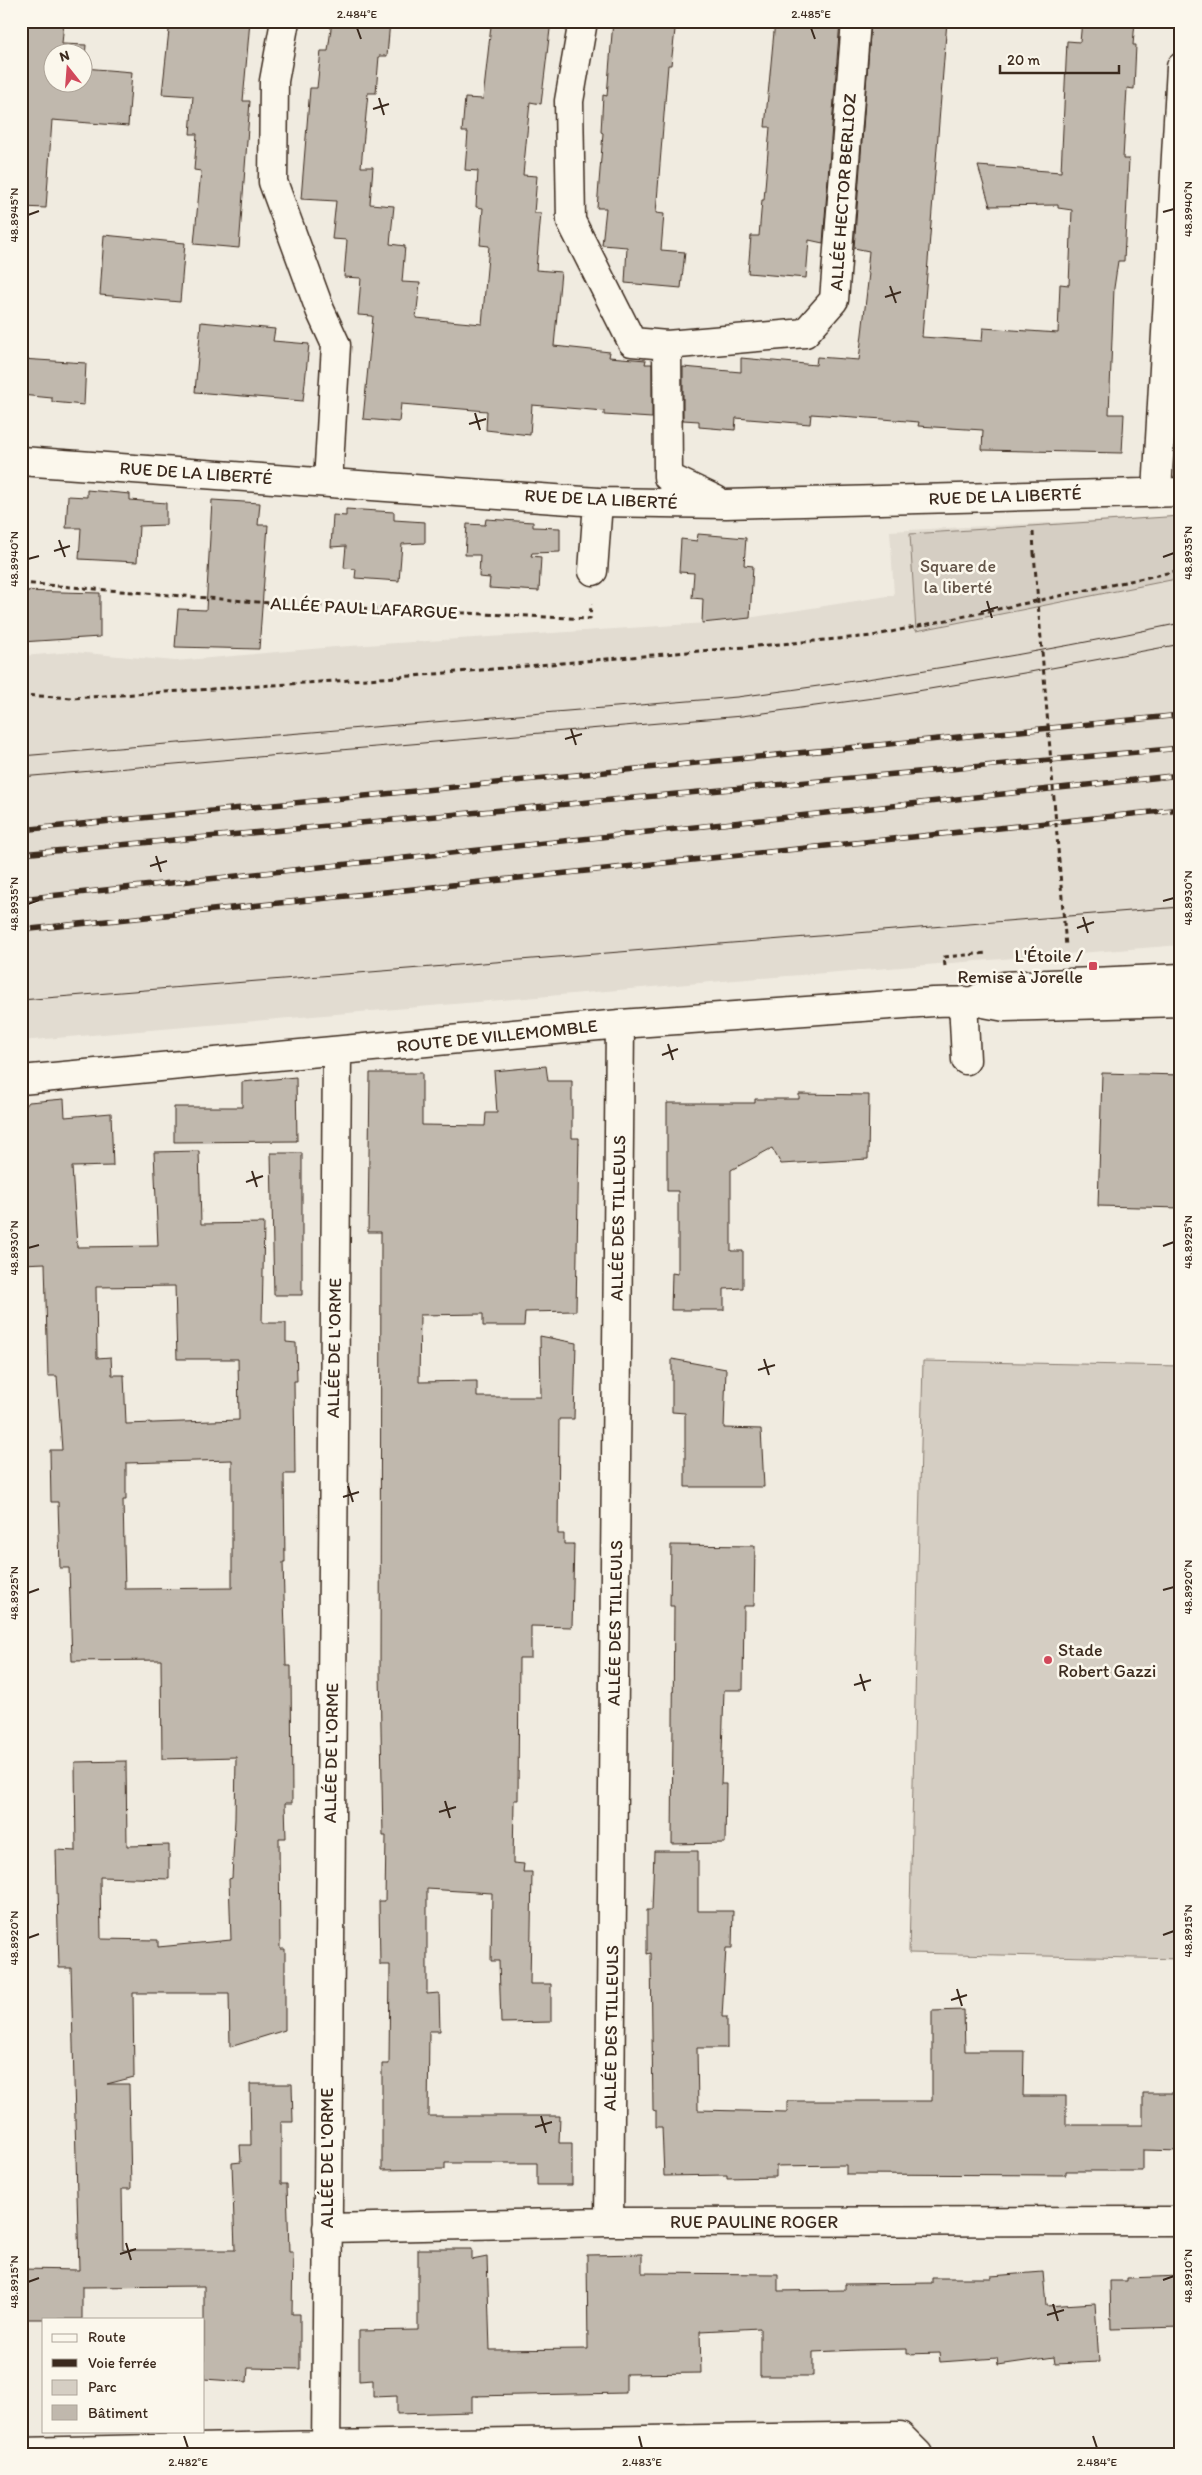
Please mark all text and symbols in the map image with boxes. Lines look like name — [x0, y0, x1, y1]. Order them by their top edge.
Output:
text: 2.484°E — [337, 7, 378, 21]
text: 2.485°E — [791, 7, 831, 21]
north arrow — [42, 42, 92, 92]
scale bar — [1000, 42, 1118, 74]
text: N — [57, 47, 71, 66]
text: 20 m — [1007, 51, 1041, 69]
street label: ALLÉE HECTOR BERLIOZ — [825, 93, 861, 291]
text: 48.8940°N — [1181, 181, 1195, 237]
text: 48.8945°N — [7, 188, 21, 242]
street label: RUE DE LA LIBERTÉ — [119, 457, 273, 489]
street label: RUE DE LA LIBERTÉ — [928, 482, 1082, 510]
street label: RUE DE LA LIBERTÉ — [524, 484, 678, 514]
text: 48.8935°N — [1181, 526, 1195, 580]
text: 48.8940°N — [7, 531, 21, 587]
park label: Square de la liberté — [920, 555, 996, 598]
street label: ALLÉE PAUL LAFARGUE — [270, 592, 458, 624]
text: 48.8930°N — [1181, 870, 1195, 926]
text: 48.8935°N — [7, 877, 21, 931]
place label: L'Étoile / Remise à Jorelle — [958, 945, 1083, 988]
marker: L'Étoile / Remise à Jorelle — [1087, 960, 1099, 972]
street label: ROUTE DE VILLEMOMBLE — [395, 1015, 599, 1057]
street label: ALLÉE DES TILLEULS — [606, 1135, 630, 1301]
text: 48.8925°N — [1181, 1215, 1195, 1269]
text: 48.8930°N — [7, 1220, 21, 1276]
street label: ALLÉE DE L'ORME — [322, 1278, 346, 1418]
street label: ALLÉE DES TILLEULS — [603, 1540, 627, 1706]
text: 48.8920°N — [1181, 1560, 1195, 1614]
text: 48.8925°N — [7, 1566, 21, 1620]
place label: Stade Robert Gazzi — [1058, 1639, 1156, 1682]
marker: Stade Robert Gazzi — [1042, 1654, 1054, 1666]
street label: ALLÉE DE L'ORME — [319, 1683, 343, 1823]
text: 48.8915°N — [1181, 1904, 1195, 1958]
text: 48.8920°N — [7, 1911, 21, 1965]
street label: ALLÉE DES TILLEULS — [599, 1945, 623, 2111]
street label: ALLÉE DE L'ORME — [316, 2088, 338, 2228]
street label: RUE PAULINE ROGER — [670, 2211, 838, 2233]
text: 48.8910°N — [1181, 2249, 1195, 2303]
text: 48.8915°N — [7, 2255, 21, 2309]
legend — [42, 2318, 205, 2432]
text: Route — [88, 2328, 126, 2346]
text: Voie ferrée — [88, 2354, 157, 2372]
text: Parc — [88, 2378, 117, 2396]
text: Bâtiment — [88, 2404, 149, 2422]
text: 2.482°E — [168, 2455, 208, 2469]
text: 2.483°E — [622, 2455, 662, 2469]
text: 2.484°E — [1077, 2455, 1118, 2469]

